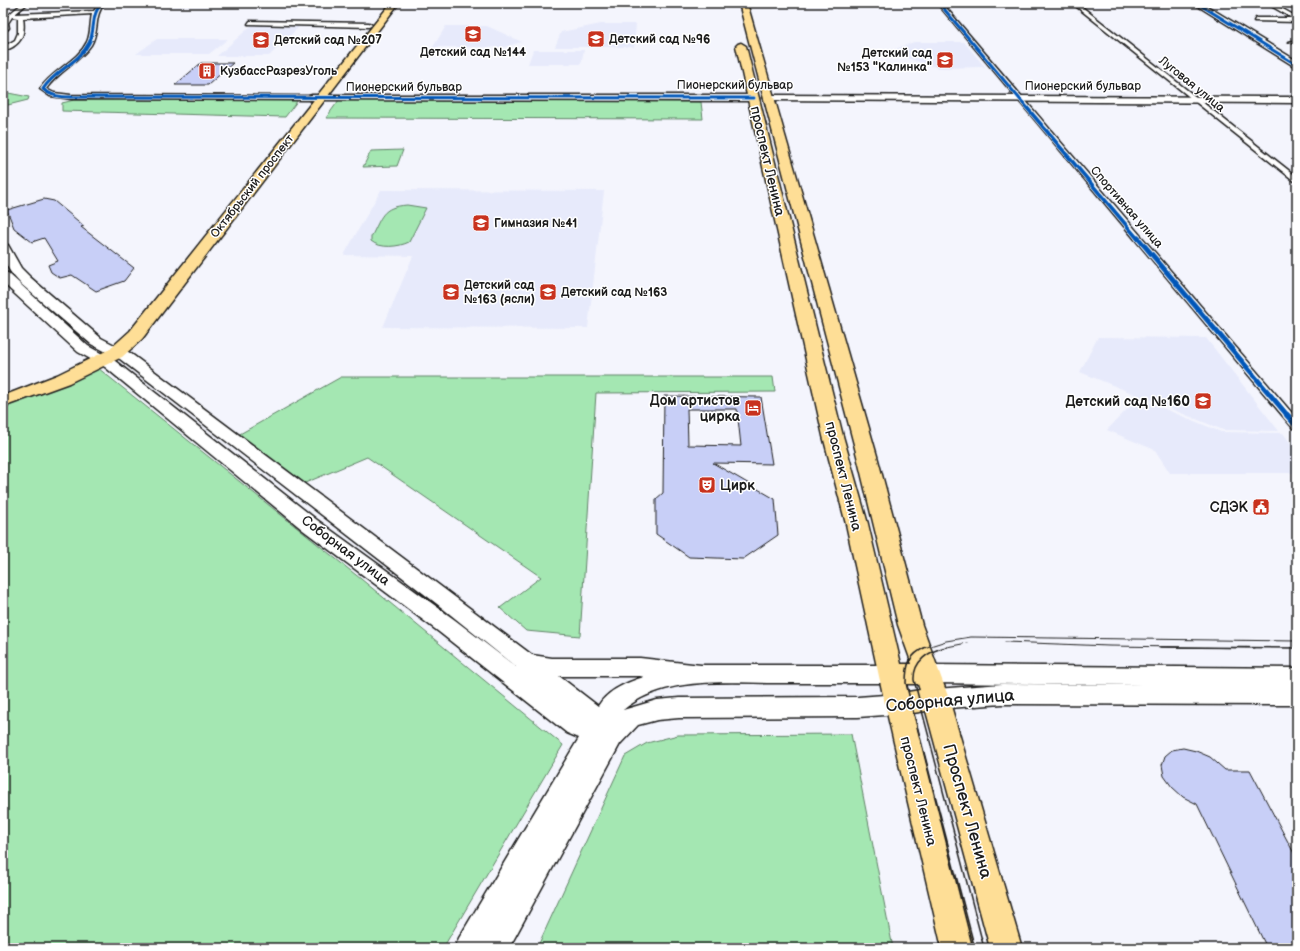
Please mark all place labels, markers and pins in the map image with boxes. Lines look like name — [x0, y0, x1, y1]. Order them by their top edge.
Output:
school or university icon: Детский сад №144 — [463, 24, 483, 44]
school or university icon: Детский сад №96 — [586, 29, 606, 49]
school or university icon: Детский сад №207 — [251, 30, 271, 50]
place label: Детский сад №96 — [609, 32, 710, 47]
place label: Детский сад №207 — [274, 33, 382, 48]
place label: Детский сад №144 — [420, 45, 526, 60]
place label: Детский сад №153 "Калинка" — [837, 46, 933, 75]
school or university icon: Детский сад №153 "Калинка" — [935, 50, 955, 70]
building icon: КузбассРазрезУголь — [197, 61, 217, 81]
place label: КузбассРазрезУголь — [220, 64, 338, 79]
school or university icon: Гимназия №41 — [471, 213, 491, 233]
place label: Гимназия №41 — [494, 216, 577, 231]
place label: Детский сад №163 (ясли) — [464, 278, 535, 307]
school or university icon: Детский сад №163 (ясли) — [441, 282, 461, 302]
school or university icon: Детский сад №163 — [538, 282, 558, 302]
place label: Детский сад №163 — [561, 285, 667, 300]
school or university icon: Детский сад №160 — [1193, 391, 1213, 411]
place label: Дом артистов цирка — [650, 392, 741, 425]
place label: Детский сад №160 — [1066, 393, 1190, 410]
hotel icon: Дом артистов цирка — [743, 398, 763, 418]
theatre icon: Цирк — [697, 475, 717, 495]
place label: Цирк — [720, 477, 755, 494]
public building icon: СДЭК — [1251, 497, 1271, 517]
place label: СДЭК — [1210, 499, 1249, 516]

